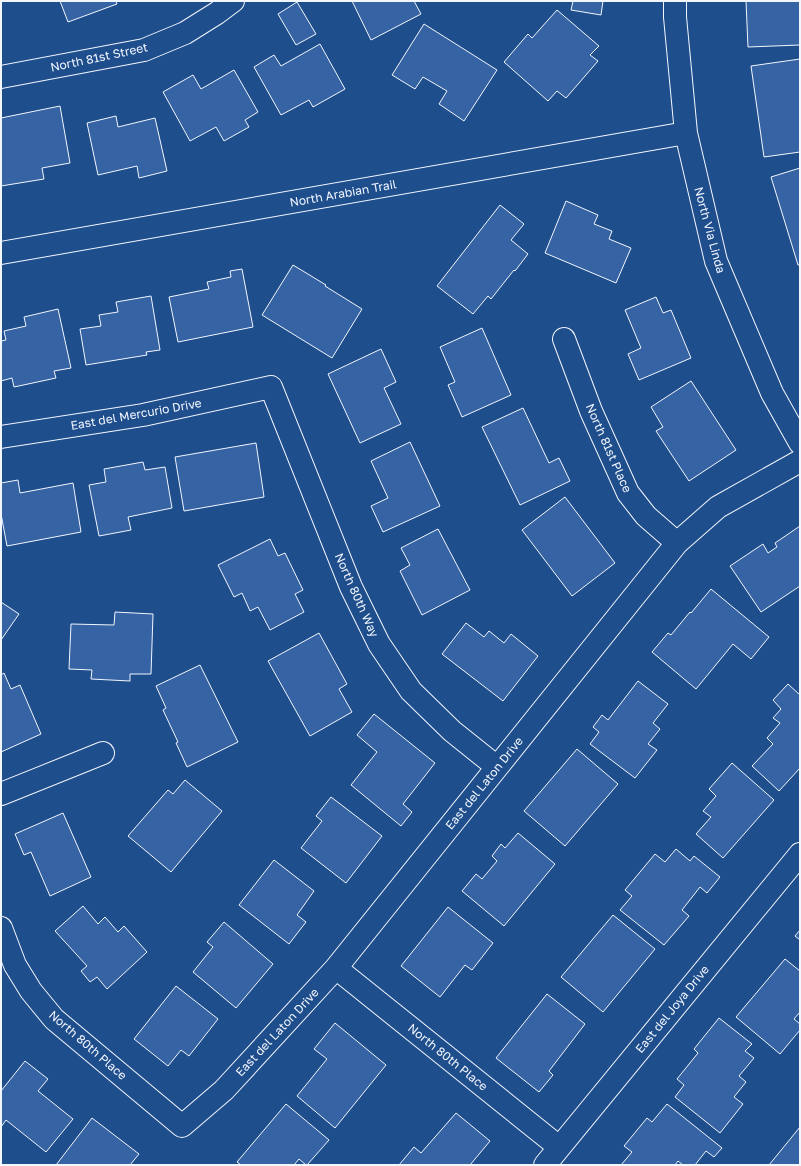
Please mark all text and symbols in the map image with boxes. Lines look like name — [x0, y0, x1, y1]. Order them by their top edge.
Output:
street label: North 81st Street — [49, 39, 149, 75]
street label: North Arabian Trail — [288, 176, 398, 210]
street label: North Via Linda — [691, 185, 729, 275]
street label: East del Mercurio Drive — [69, 395, 203, 433]
street label: North 81st Place — [583, 401, 635, 495]
street label: North 80th Way — [332, 551, 382, 640]
street label: East del Laton Drive — [442, 734, 526, 832]
street label: East del Joya Drive — [632, 962, 712, 1056]
street label: East del Laton Drive — [232, 985, 322, 1079]
street label: North 80th Place — [46, 1007, 130, 1083]
street label: North 80th Place — [405, 1020, 491, 1094]

